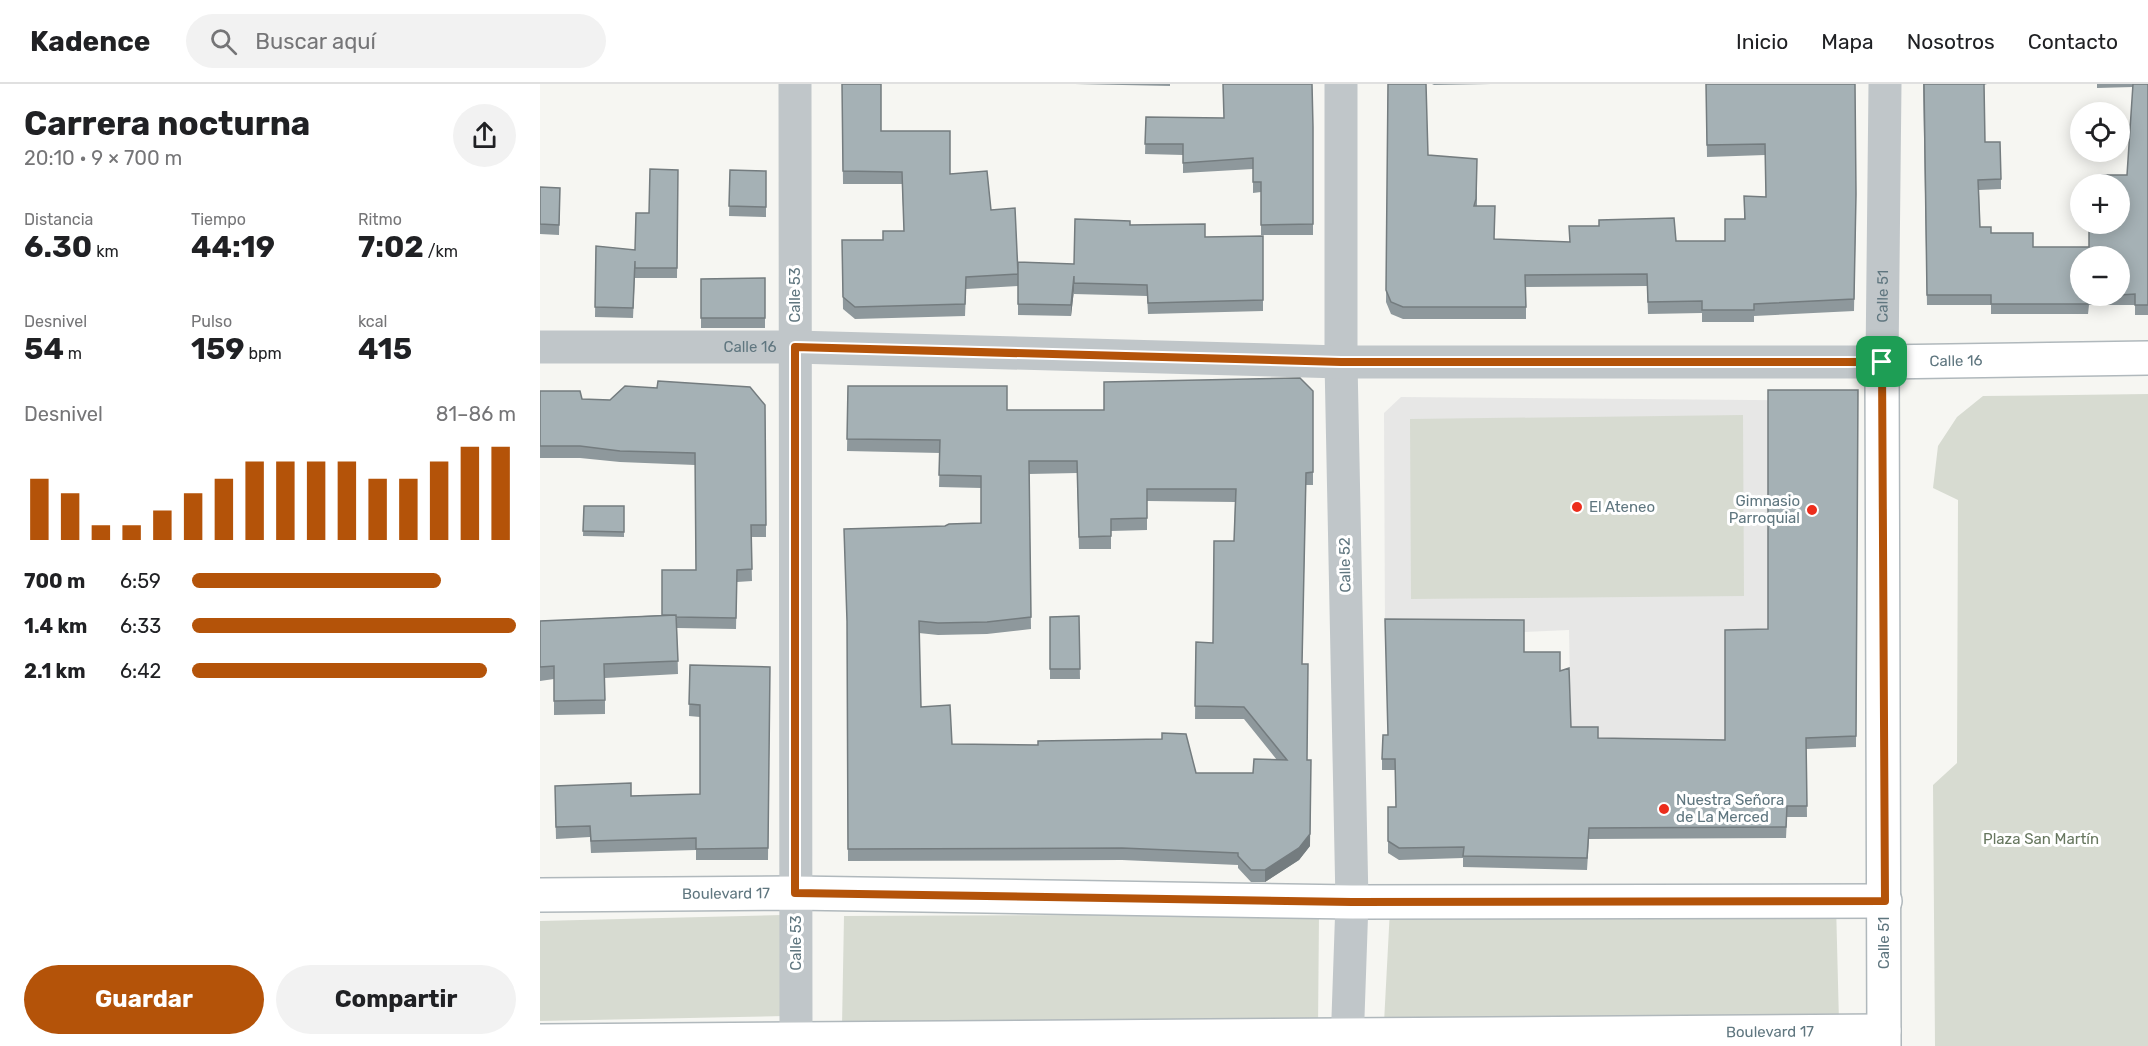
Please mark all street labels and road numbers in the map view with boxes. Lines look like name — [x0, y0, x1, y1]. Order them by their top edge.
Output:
street label: Calle 53 — [786, 267, 804, 323]
street label: Calle 51 — [1873, 270, 1892, 323]
street label: Calle 16 — [723, 338, 777, 356]
street label: Calle 16 — [1929, 351, 1983, 370]
street label: Calle 52 — [1336, 537, 1354, 593]
street label: Boulevard 17 — [682, 884, 770, 903]
street label: Calle 53 — [787, 915, 805, 971]
street label: Calle 51 — [1875, 917, 1893, 969]
street label: Boulevard 17 — [1726, 1023, 1814, 1041]

